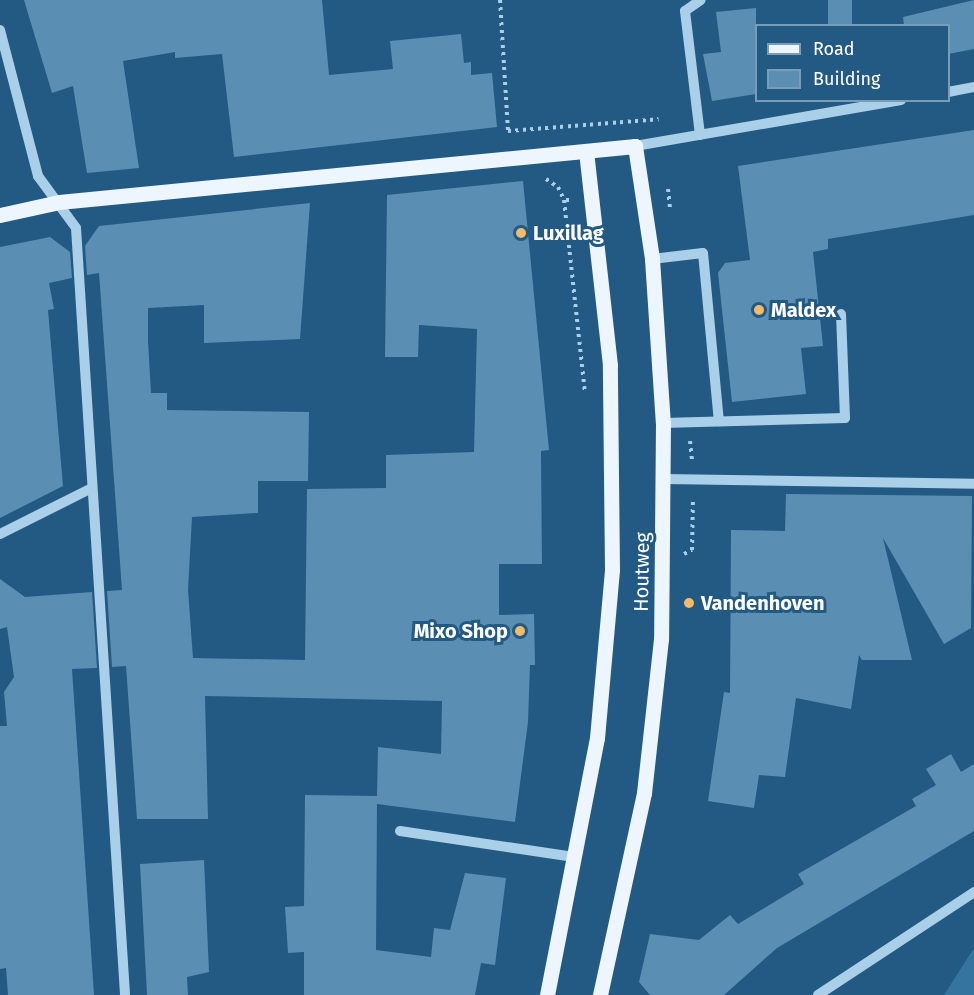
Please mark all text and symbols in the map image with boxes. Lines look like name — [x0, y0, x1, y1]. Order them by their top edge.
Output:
legend — [755, 24, 950, 102]
text: Road — [813, 38, 855, 60]
text: Building — [813, 68, 880, 90]
place label: Luxillag — [533, 221, 604, 245]
marker: Luxillag — [514, 226, 528, 240]
place label: Maldex — [771, 298, 836, 322]
marker: Maldex — [752, 303, 766, 317]
street label: Houtweg — [629, 532, 655, 612]
place label: Vandenhoven — [701, 591, 824, 615]
marker: Vandenhoven — [682, 596, 696, 610]
place label: Mixo Shop — [414, 619, 508, 643]
marker: Mixo Shop — [513, 624, 527, 638]

